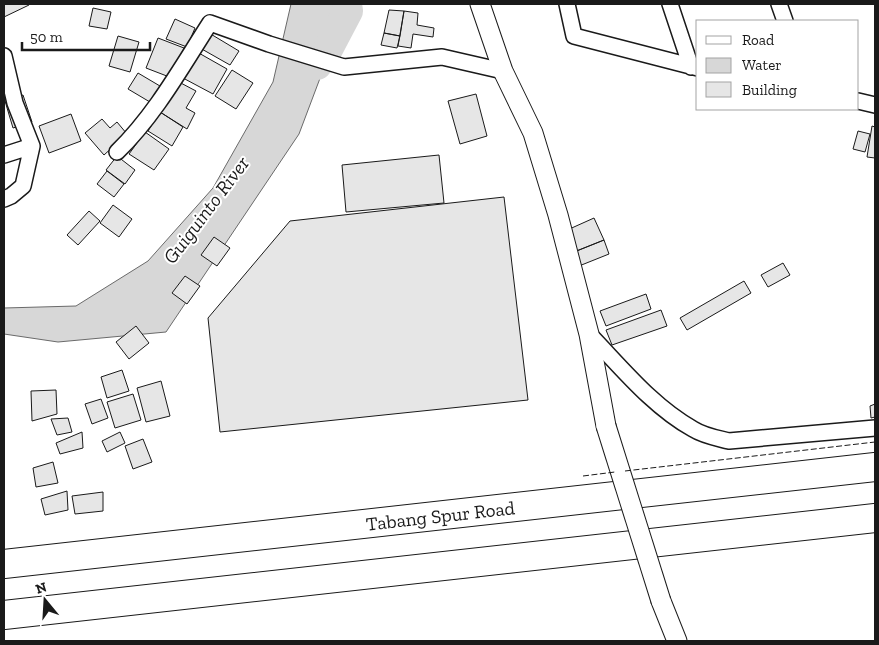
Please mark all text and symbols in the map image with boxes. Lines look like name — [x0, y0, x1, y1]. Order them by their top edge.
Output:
scale bar — [22, 20, 150, 52]
legend — [696, 20, 859, 110]
text: 50 m — [30, 28, 63, 46]
text: Road — [742, 31, 775, 49]
text: Water — [742, 56, 782, 74]
text: Building — [742, 81, 797, 99]
water label: Guiguinto River — [158, 152, 254, 268]
street label: Tabang Spur Road — [365, 496, 516, 535]
north arrow — [20, 575, 70, 625]
text: N — [33, 578, 49, 598]

